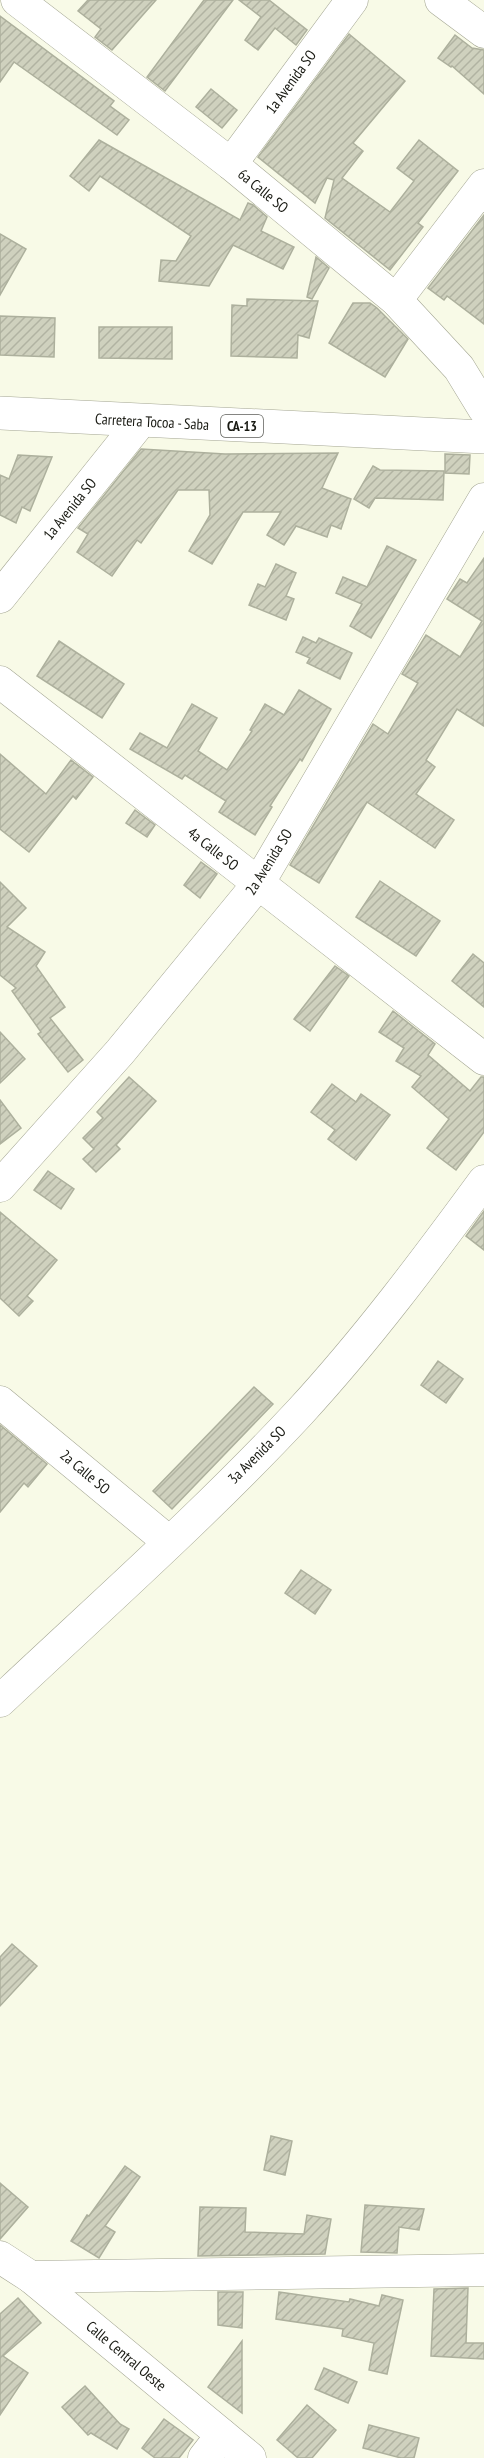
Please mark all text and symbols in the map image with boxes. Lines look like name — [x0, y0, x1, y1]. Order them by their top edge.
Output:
street label: 1a Avenida SO — [261, 46, 320, 117]
street label: 6a Calle SO — [234, 164, 292, 217]
street label: Carretera Tocoa - Saba — [95, 409, 209, 434]
road number: CA-13 — [221, 415, 263, 437]
street label: 1a Avenida SO — [39, 474, 100, 544]
street label: 4a Calle SO — [184, 823, 243, 874]
street label: 2a Avenida SO — [241, 825, 296, 898]
street label: 3a Avenida SO — [224, 1422, 290, 1488]
street label: 2a Calle SO — [56, 1445, 114, 1498]
street label: Calle Central Oeste — [82, 2317, 170, 2395]

